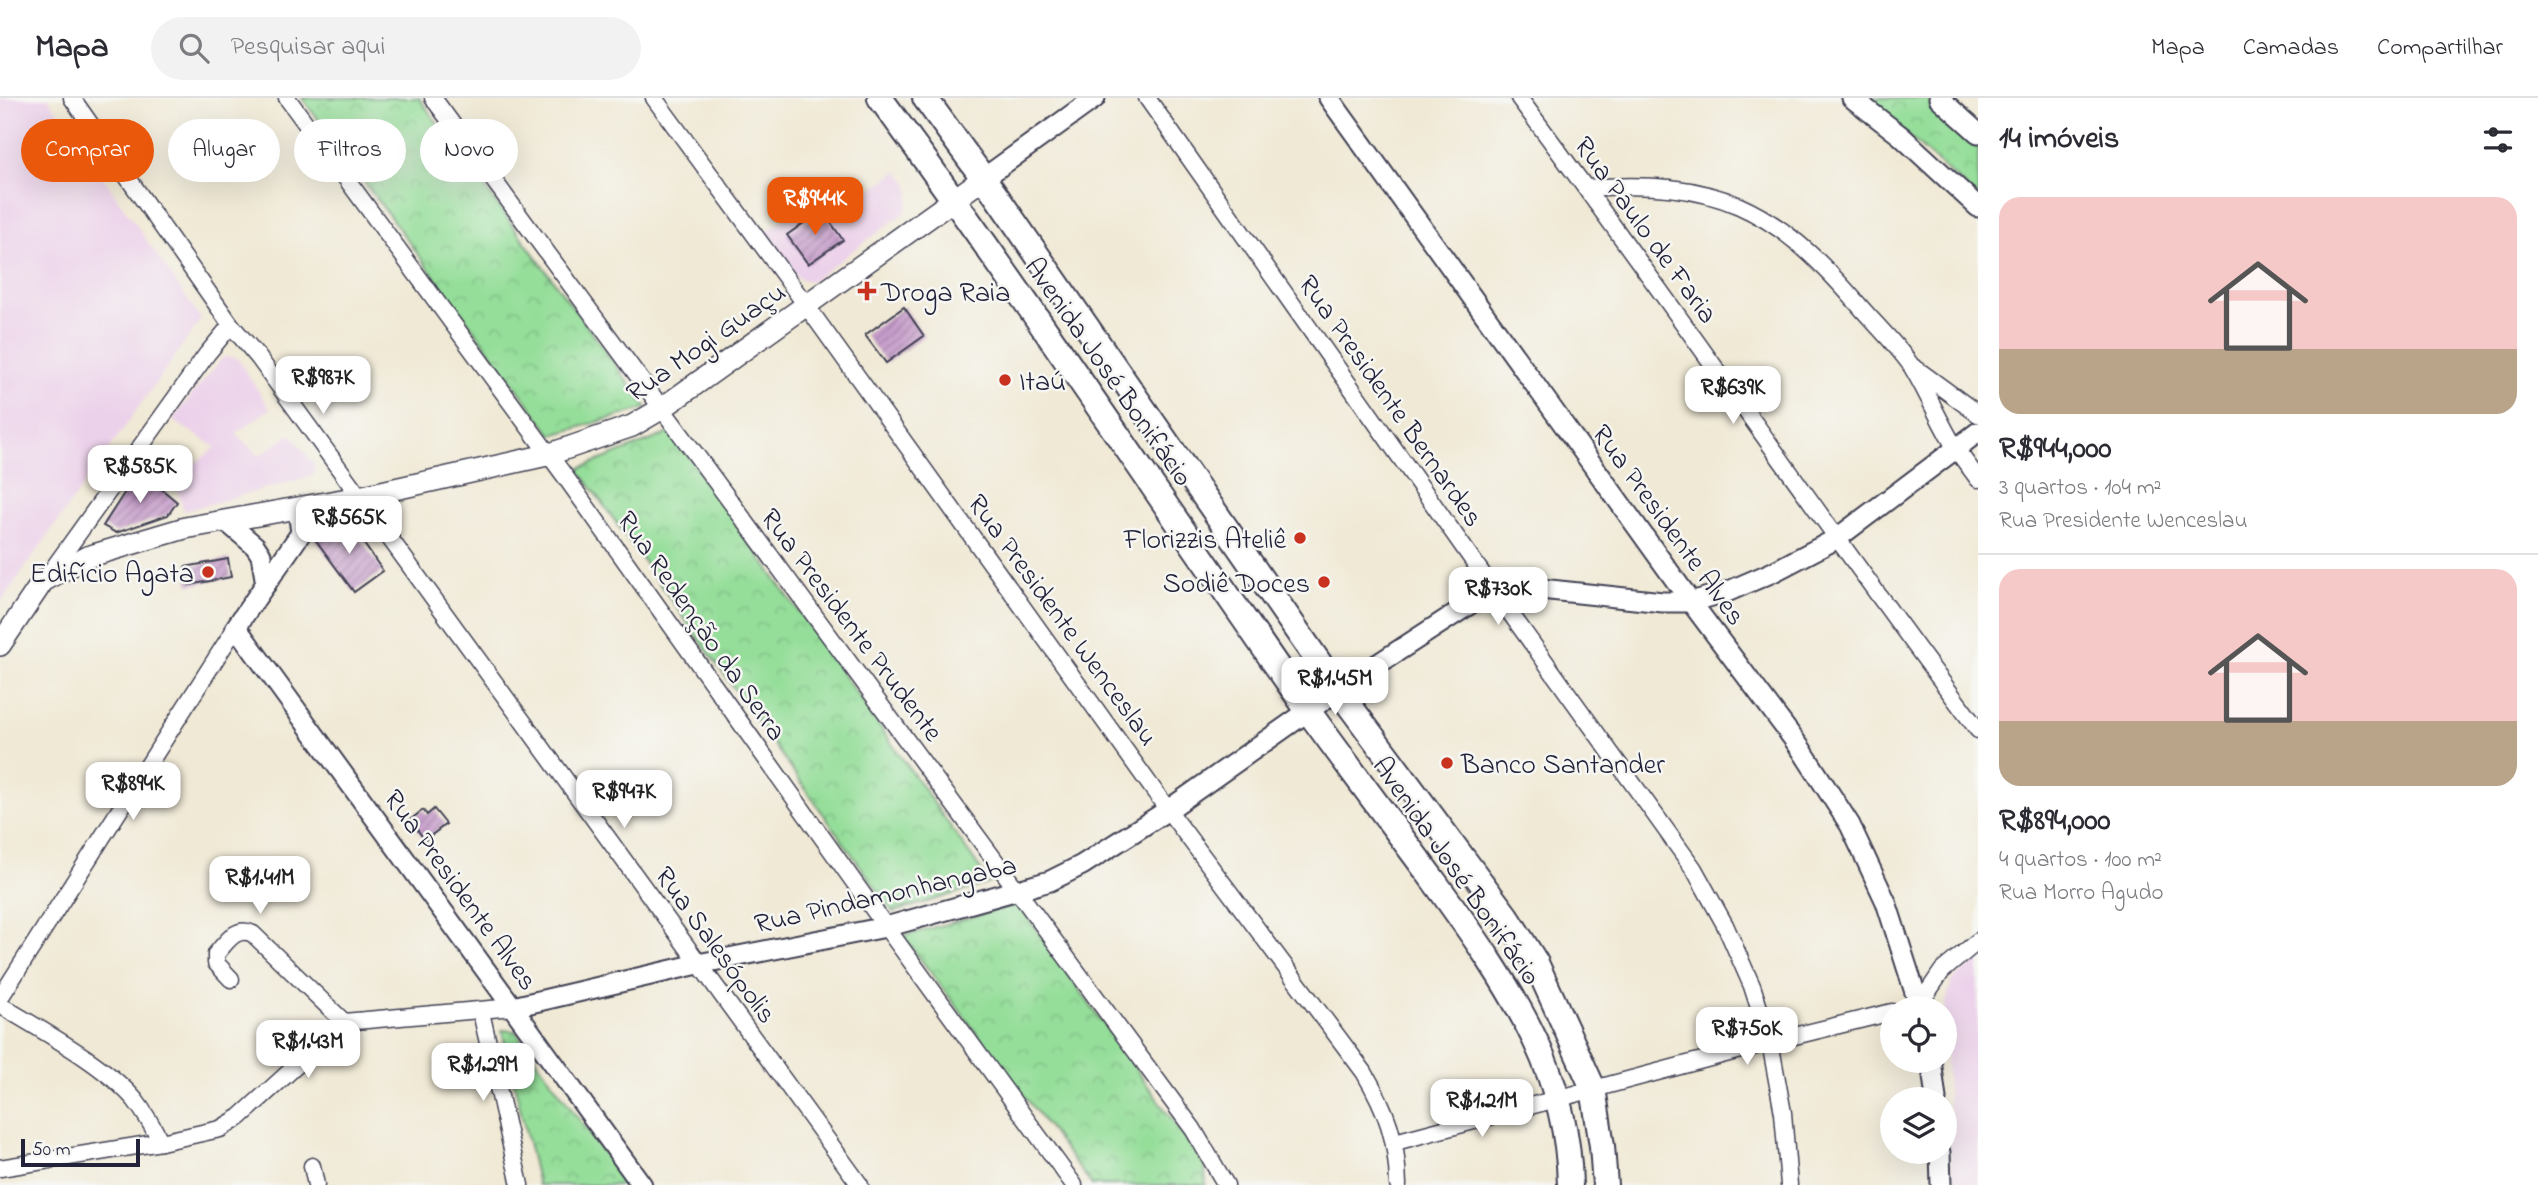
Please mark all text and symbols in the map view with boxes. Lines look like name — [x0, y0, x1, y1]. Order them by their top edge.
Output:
search box — [151, 17, 641, 80]
text: Mapa — [35, 24, 109, 72]
icon: search — [175, 29, 213, 67]
text: Pesquisar aqui — [231, 29, 385, 67]
text: Mapa — [2151, 31, 2205, 66]
text: Camadas — [2243, 31, 2339, 66]
text: Compartilhar — [2377, 31, 2503, 66]
text: 14 imóveis — [1999, 118, 2119, 162]
chip: Comprar — [21, 119, 154, 182]
chip: Alugar — [168, 119, 280, 182]
chip: Filtros — [294, 119, 406, 182]
chip: Novo — [420, 119, 518, 182]
icon: filters — [2479, 121, 2517, 159]
street label: Rua Paulo de Faria — [1562, 129, 1726, 333]
pin: R$944K — [758, 178, 872, 237]
text: R$944K — [783, 183, 847, 216]
icon: home — [2195, 243, 2321, 369]
street label: Avenida José Bonifácio — [1012, 250, 1202, 496]
street label: Rua Presidente Bernardes — [1286, 267, 1492, 537]
street label: Rua Mogi Guaçu — [619, 274, 795, 414]
place label: Droga Raia — [880, 274, 1010, 315]
marker: Droga Raia — [859, 283, 875, 299]
pin: R$987K — [266, 356, 380, 416]
text: R$987K — [292, 362, 354, 395]
place label: Itaú — [1019, 363, 1066, 404]
pin: R$639K — [1676, 366, 1790, 426]
marker: Itaú — [997, 372, 1013, 388]
text: R$639K — [1701, 372, 1765, 405]
street label: Rua Presidente Alves — [1580, 417, 1754, 635]
text: R$944,000 — [1999, 428, 2112, 472]
pin: R$585K — [83, 446, 197, 505]
text: R$585K — [104, 451, 176, 484]
text: 3 quartos · 104 m² — [1999, 472, 2161, 505]
street label: Rua Presidente Wenceslau — [956, 487, 1167, 756]
pin: R$565K — [292, 496, 406, 556]
street label: Rua Presidente Prudente — [749, 501, 952, 752]
text: R$565K — [312, 502, 386, 535]
street label: Rua Redenção da Serra — [605, 504, 795, 750]
text: Rua Presidente Wenceslau — [1999, 505, 2248, 538]
place label: Florizzis Ateliê — [1123, 521, 1286, 562]
marker: Florizzis Ateliê — [1292, 530, 1308, 546]
place label: Edifício Agata — [30, 555, 194, 596]
marker: Edifício Agata — [200, 564, 216, 580]
place label: Sodiê Doces — [1163, 565, 1310, 606]
pin: R$730K — [1441, 568, 1555, 627]
text: R$730K — [1465, 573, 1531, 606]
marker: Sodiê Doces — [1316, 574, 1332, 590]
icon: home — [2195, 615, 2321, 741]
pin: R$1.45M — [1270, 658, 1400, 717]
text: R$1.45M — [1297, 663, 1373, 696]
place label: Banco Santander — [1460, 746, 1665, 787]
street label: Avenida José Bonifácio — [1360, 749, 1550, 995]
marker: Banco Santander — [1439, 755, 1455, 771]
pin: R$894K — [76, 762, 190, 822]
text: R$894K — [102, 768, 164, 801]
pin: R$947K — [567, 770, 681, 830]
text: R$947K — [592, 776, 656, 809]
street label: Rua Presidente Alves — [372, 782, 546, 1000]
text: R$894,000 — [1999, 800, 2110, 844]
text: 4 quartos · 100 m² — [1999, 844, 2162, 877]
street label: Rua Pindamonhangaba — [751, 846, 1021, 946]
pin: R$1.41M — [195, 856, 325, 916]
street label: Rua Salesópolis — [643, 859, 785, 1033]
text: R$1.41M — [225, 862, 295, 895]
text: Rua Morro Agudo — [1999, 877, 2163, 910]
map controls — [1880, 996, 1957, 1164]
button: locate — [1880, 996, 1957, 1073]
pin: R$750K — [1690, 1007, 1804, 1067]
text: R$750K — [1712, 1013, 1782, 1046]
pin: R$1.43M — [243, 1020, 373, 1080]
text: R$1.43M — [272, 1026, 344, 1059]
pin: R$1.29M — [418, 1044, 548, 1103]
text: R$1.29M — [448, 1049, 518, 1082]
pin: R$1.21M — [1417, 1080, 1547, 1139]
text: R$1.21M — [1446, 1085, 1518, 1118]
button: layers — [1880, 1087, 1957, 1164]
scale bar — [21, 1136, 140, 1168]
text: 50 m — [32, 1137, 71, 1164]

